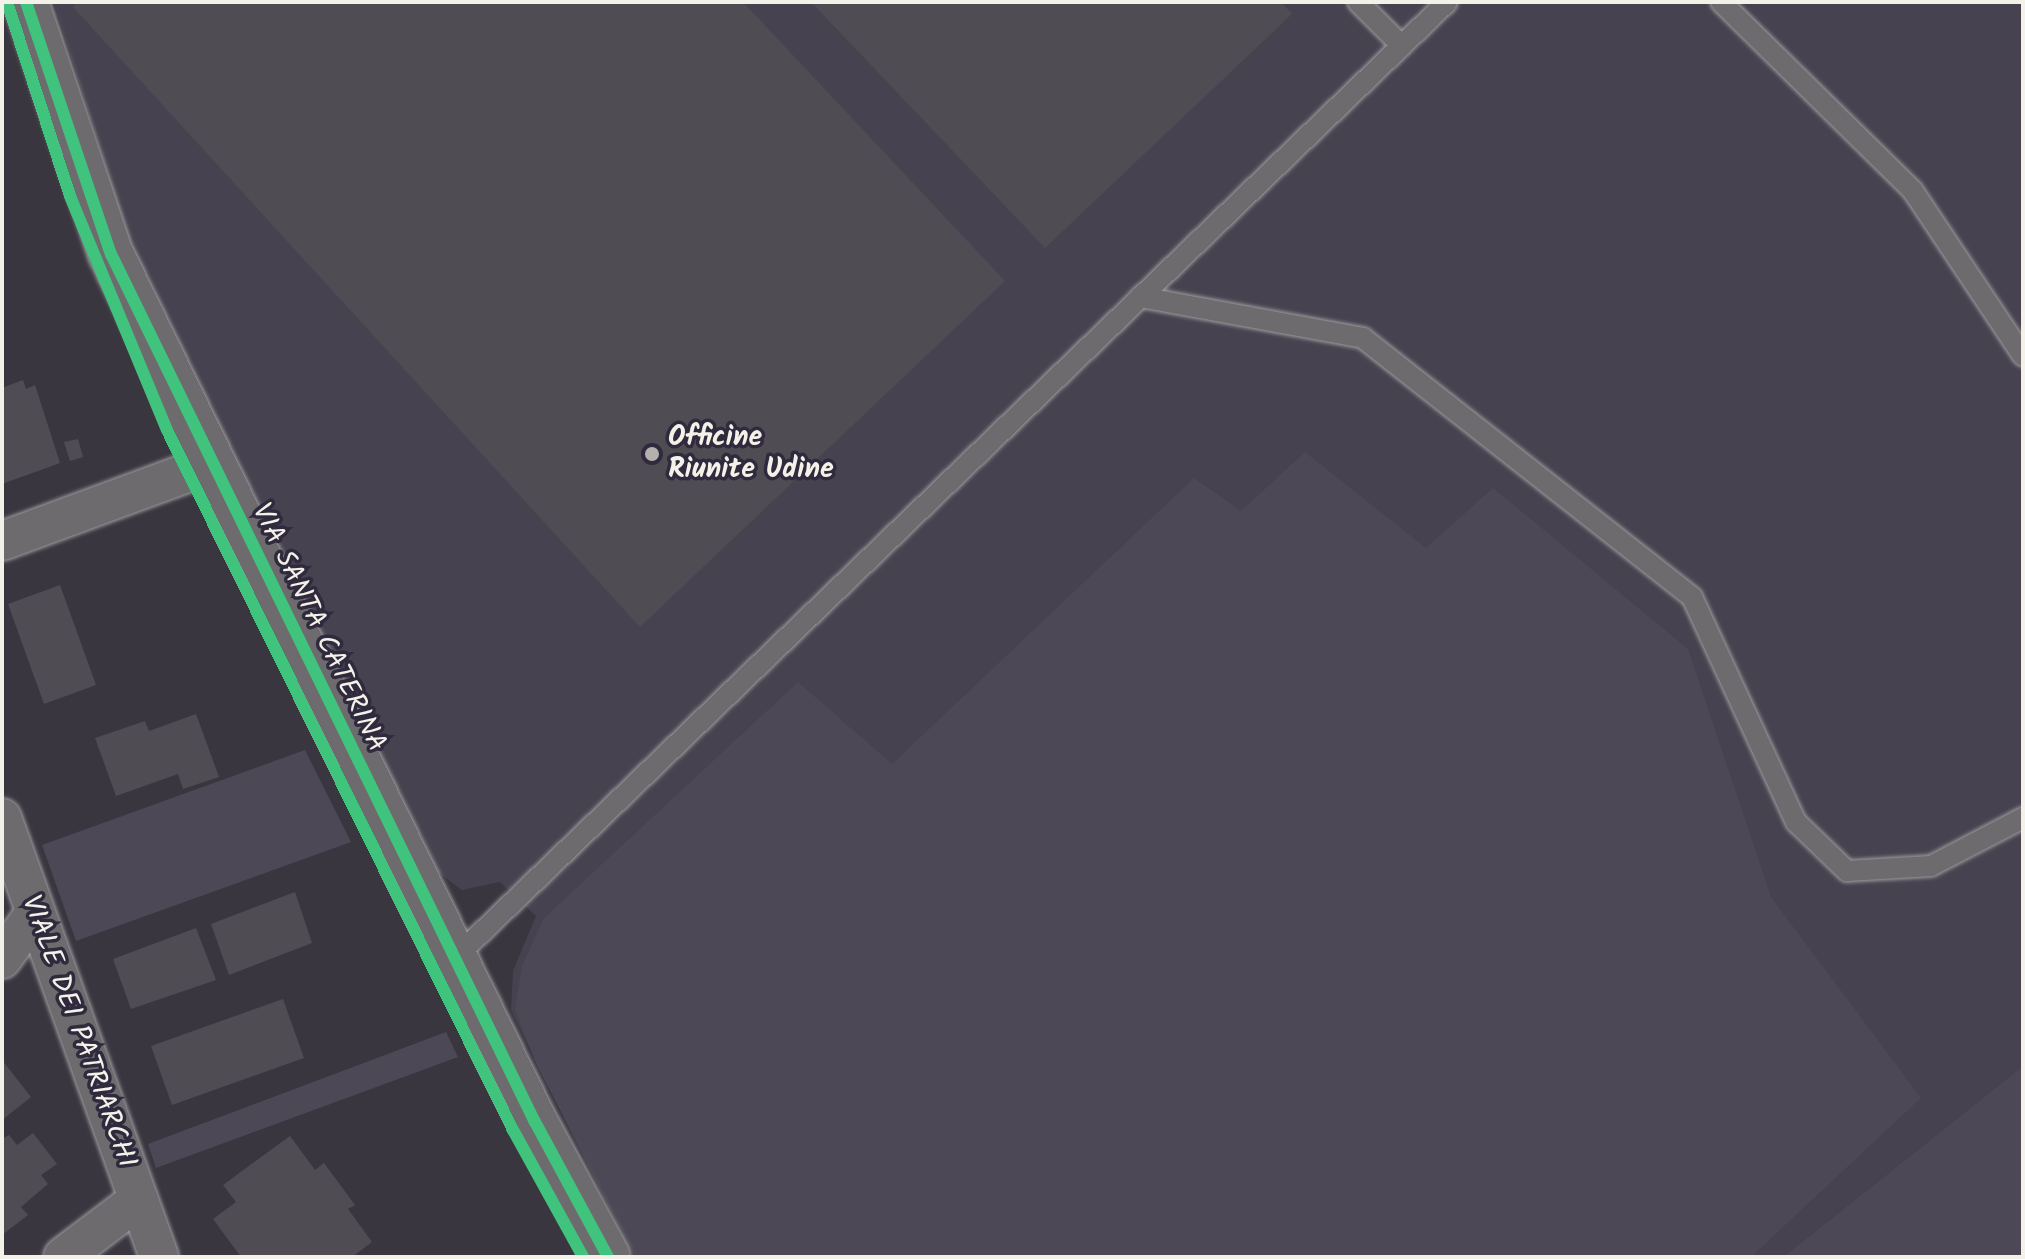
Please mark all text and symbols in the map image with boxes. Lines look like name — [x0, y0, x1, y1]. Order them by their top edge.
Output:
place label: Officine Riunite Udine — [668, 421, 834, 487]
marker: Officine Riunite Udine — [643, 445, 661, 463]
street label: VIA SANTA CATERINA — [243, 498, 393, 758]
street label: VIALE DEI PATRIARCHI — [13, 891, 143, 1173]

